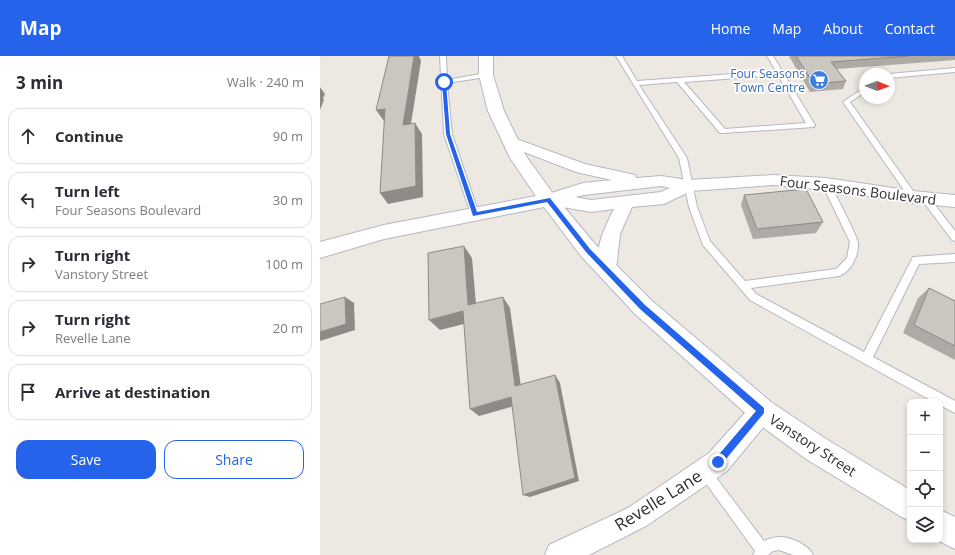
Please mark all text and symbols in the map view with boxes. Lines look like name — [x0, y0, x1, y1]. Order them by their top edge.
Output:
text: Map — [20, 15, 61, 41]
text: Home — [711, 19, 750, 38]
text: Map — [772, 19, 801, 38]
text: About — [823, 19, 863, 38]
text: Contact — [885, 19, 935, 38]
place label: Four Seasons Town Centre — [730, 65, 805, 96]
north arrow — [859, 68, 895, 104]
supermarket icon: Four Seasons Town Centre — [808, 69, 830, 91]
text: 3 min — [16, 71, 63, 94]
text: Walk · 240 m — [227, 73, 304, 91]
route start — [435, 73, 453, 91]
icon: ahead — [17, 125, 39, 147]
text: Continue — [55, 126, 123, 146]
text: 90 m — [273, 127, 303, 145]
street label: Four Seasons Boulevard — [779, 171, 937, 209]
text: Turn left — [55, 181, 120, 201]
icon: left — [17, 189, 39, 211]
text: 30 m — [273, 191, 303, 209]
text: Four Seasons Boulevard — [55, 201, 201, 219]
text: Turn right — [55, 245, 130, 265]
icon: right — [17, 253, 39, 275]
text: 100 m — [265, 255, 303, 273]
text: Vanstory Street — [55, 265, 148, 283]
text: Turn right — [55, 309, 130, 329]
icon: right — [17, 317, 39, 339]
text: 20 m — [273, 319, 303, 337]
text: Revelle Lane — [55, 329, 131, 347]
icon: arrive — [17, 381, 39, 403]
text: Arrive at destination — [55, 382, 210, 402]
map controls — [907, 399, 943, 543]
button: + — [907, 399, 943, 435]
street label: Vanstory Street — [766, 410, 860, 480]
button: − — [907, 435, 943, 471]
button: Save — [16, 440, 156, 479]
button: Share — [164, 440, 304, 479]
route end — [709, 453, 727, 471]
street label: Revelle Lane — [610, 464, 706, 536]
button: locate — [907, 471, 943, 507]
button: layers — [907, 507, 943, 543]

